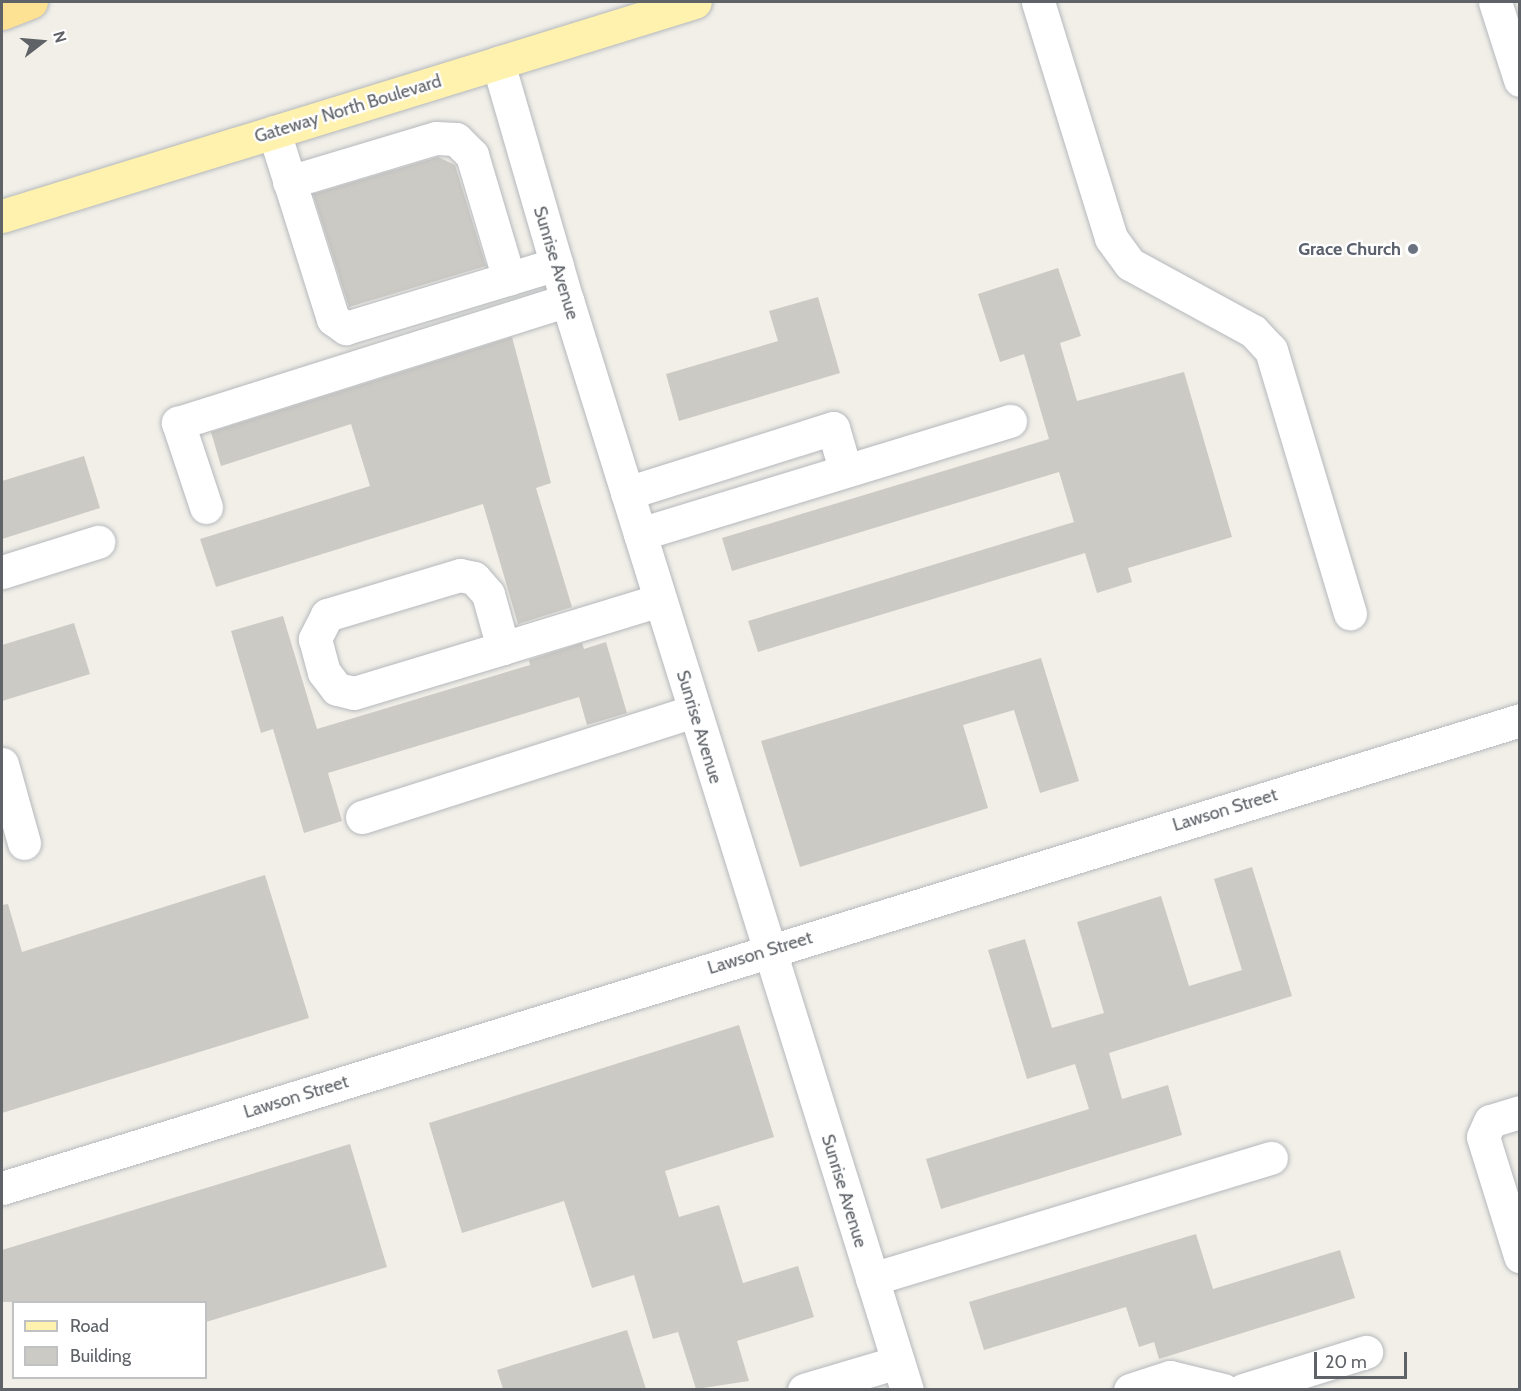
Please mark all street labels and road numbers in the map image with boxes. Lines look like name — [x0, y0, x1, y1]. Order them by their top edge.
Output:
street label: Gateway North Boulevard — [252, 70, 444, 148]
street label: Sunrise Avenue — [529, 204, 583, 322]
street label: Sunrise Avenue — [672, 668, 726, 786]
street label: Lawson Street — [1170, 784, 1280, 836]
street label: Lawson Street — [705, 927, 815, 979]
street label: Lawson Street — [241, 1071, 351, 1123]
street label: Sunrise Avenue — [817, 1132, 871, 1250]

